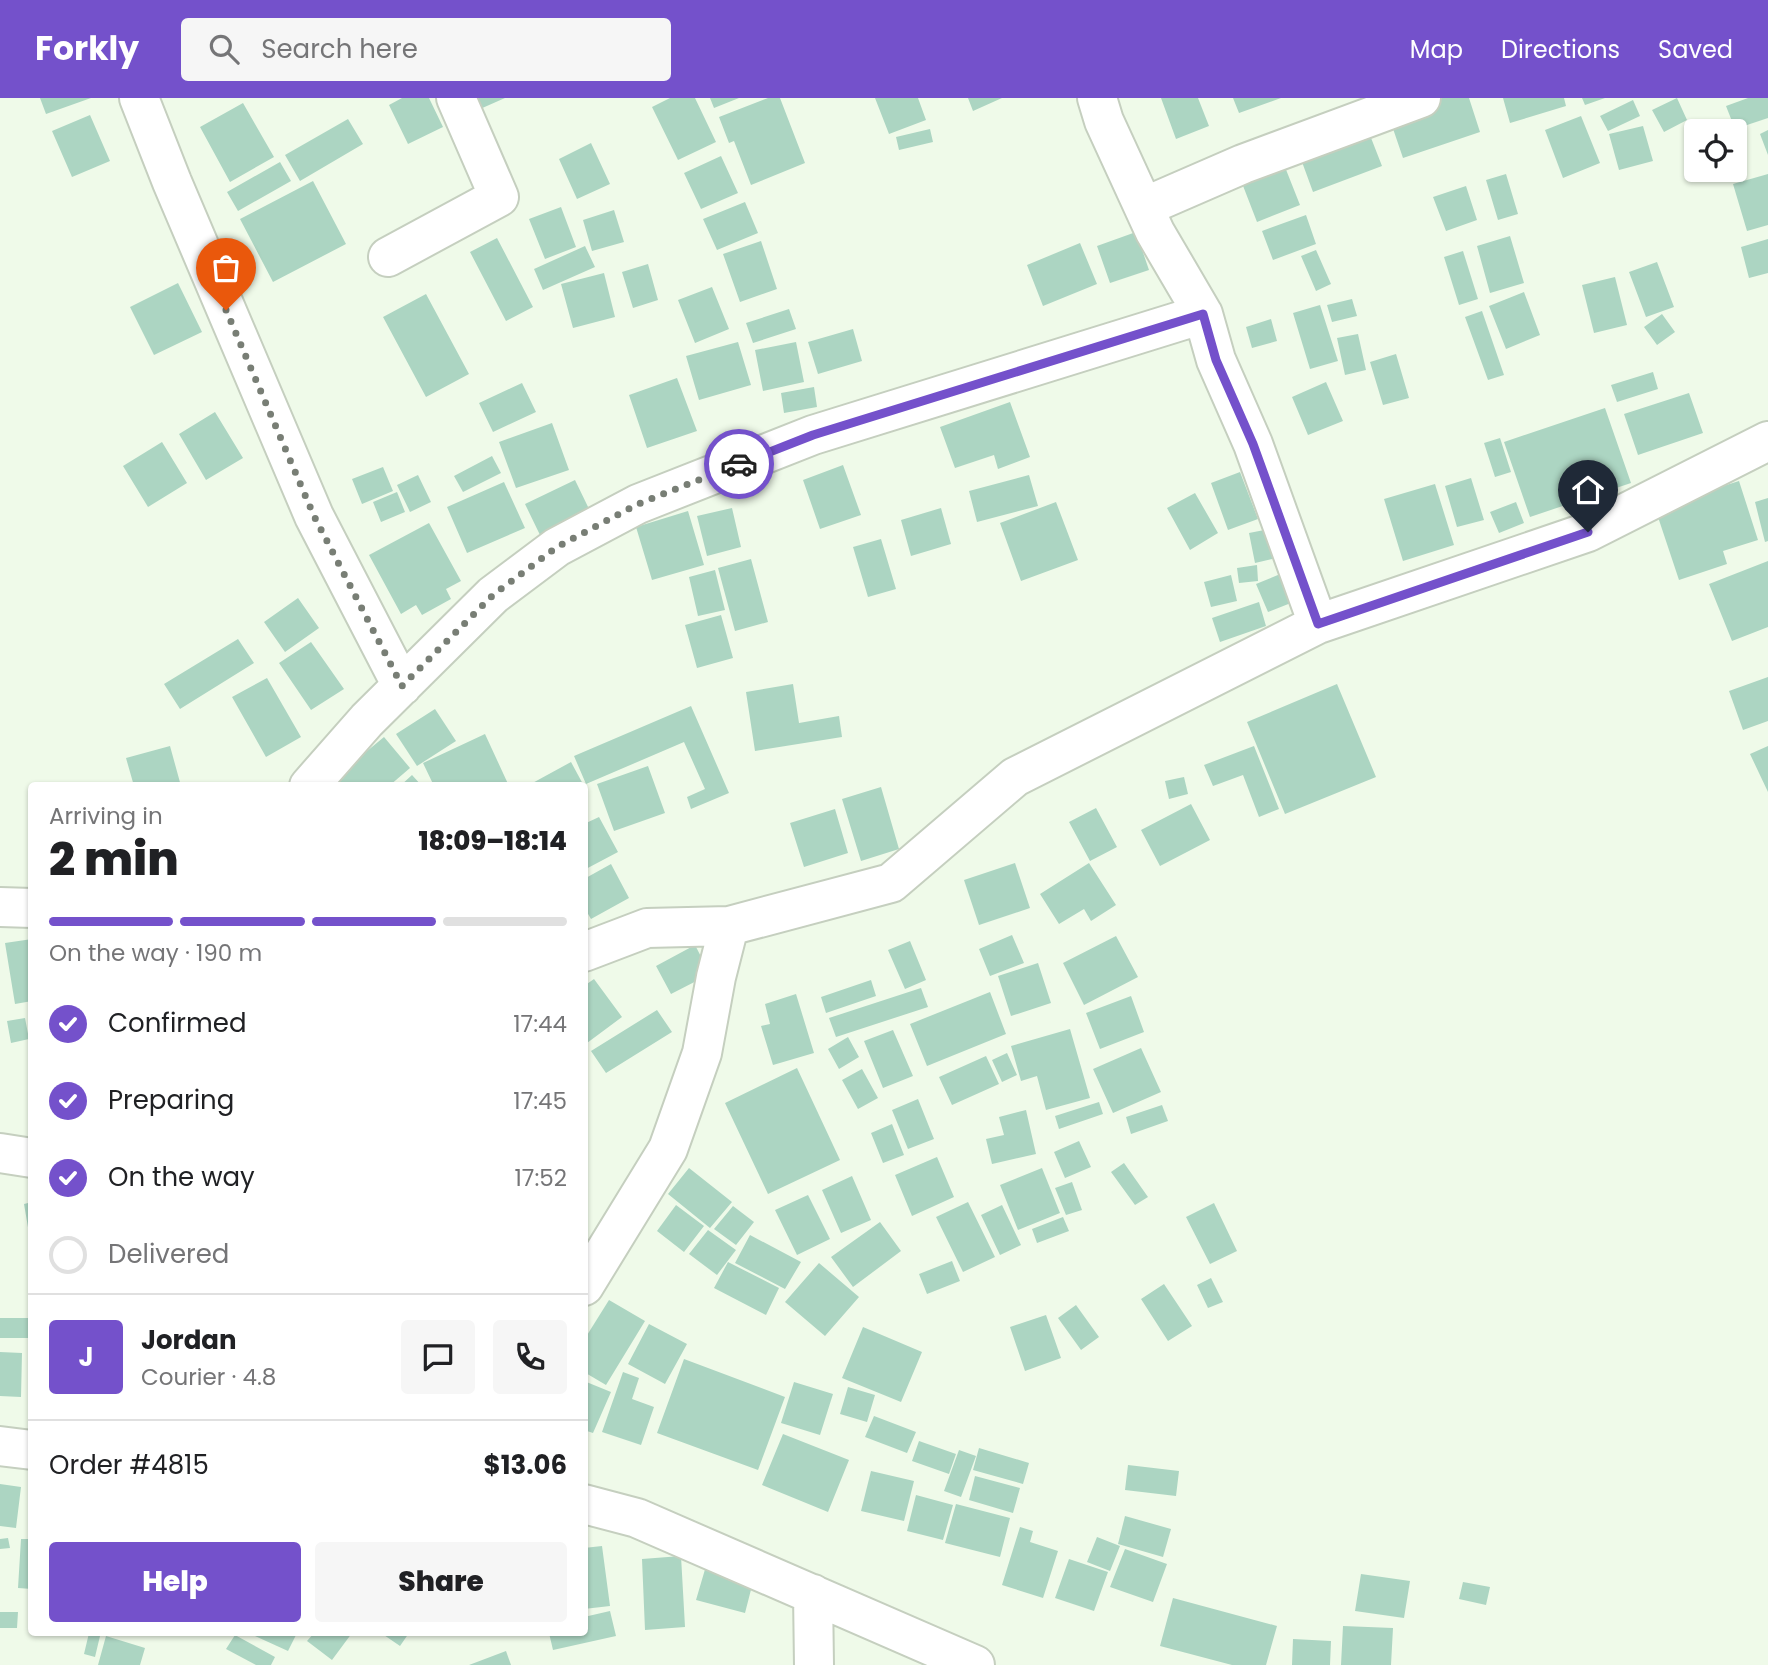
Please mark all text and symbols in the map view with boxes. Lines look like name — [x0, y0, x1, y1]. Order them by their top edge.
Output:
search box — [181, 18, 671, 81]
text: Forkly — [35, 25, 139, 72]
icon: search — [205, 30, 243, 68]
text: Search here — [261, 31, 418, 67]
text: Map — [1410, 33, 1463, 66]
text: Directions — [1501, 33, 1620, 66]
text: Saved — [1658, 33, 1733, 66]
map controls — [1684, 119, 1747, 182]
button: locate — [1684, 119, 1747, 182]
pin — [196, 238, 256, 310]
icon: bag — [207, 249, 245, 287]
courier — [704, 429, 774, 499]
icon: car — [720, 445, 758, 483]
pin — [1558, 460, 1618, 532]
icon: home — [1569, 471, 1607, 509]
text: Arriving in — [49, 800, 163, 832]
text: 18:09–18:14 — [418, 823, 567, 859]
text: 2 min — [49, 827, 179, 891]
text: On the way · 190 m — [49, 937, 262, 969]
icon: check — [49, 1005, 87, 1043]
text: Confirmed — [108, 1005, 246, 1041]
text: 17:44 — [513, 1008, 567, 1040]
icon: check — [49, 1082, 87, 1120]
text: Preparing — [108, 1082, 234, 1118]
text: 17:45 — [513, 1085, 567, 1117]
icon: check — [49, 1159, 87, 1197]
text: On the way — [108, 1159, 255, 1195]
text: 17:52 — [515, 1162, 567, 1194]
text: Delivered — [108, 1236, 229, 1272]
button: chat — [401, 1320, 475, 1394]
button: phone — [493, 1320, 567, 1394]
text: Jordan — [141, 1322, 237, 1358]
text: J — [78, 1339, 94, 1375]
text: Courier · 4.8 — [141, 1361, 276, 1393]
text: Order #4815 — [49, 1447, 209, 1483]
text: $13.06 — [484, 1447, 567, 1483]
button: Help — [49, 1542, 301, 1622]
button: Share — [315, 1542, 567, 1622]

